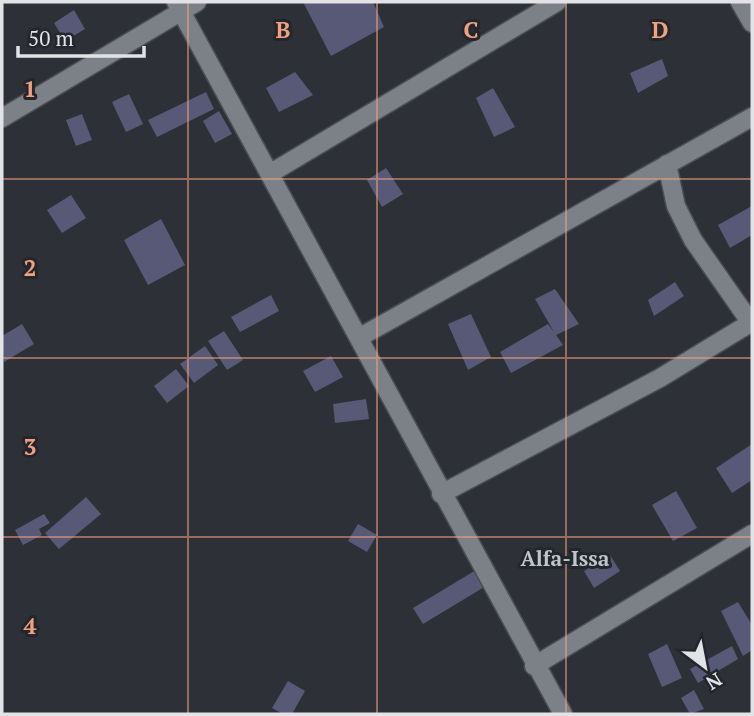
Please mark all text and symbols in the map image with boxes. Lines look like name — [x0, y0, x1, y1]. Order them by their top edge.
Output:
scale bar — [18, 14, 144, 58]
text: B — [276, 14, 291, 45]
text: C — [464, 14, 479, 45]
text: D — [652, 14, 669, 45]
text: 50 m — [28, 24, 74, 52]
text: 1 — [24, 73, 37, 104]
text: 2 — [24, 252, 37, 283]
text: 3 — [24, 431, 37, 462]
district label: Alfa-Issa — [521, 544, 610, 572]
text: 4 — [24, 610, 37, 641]
north arrow — [670, 632, 740, 702]
text: N — [701, 667, 727, 697]

